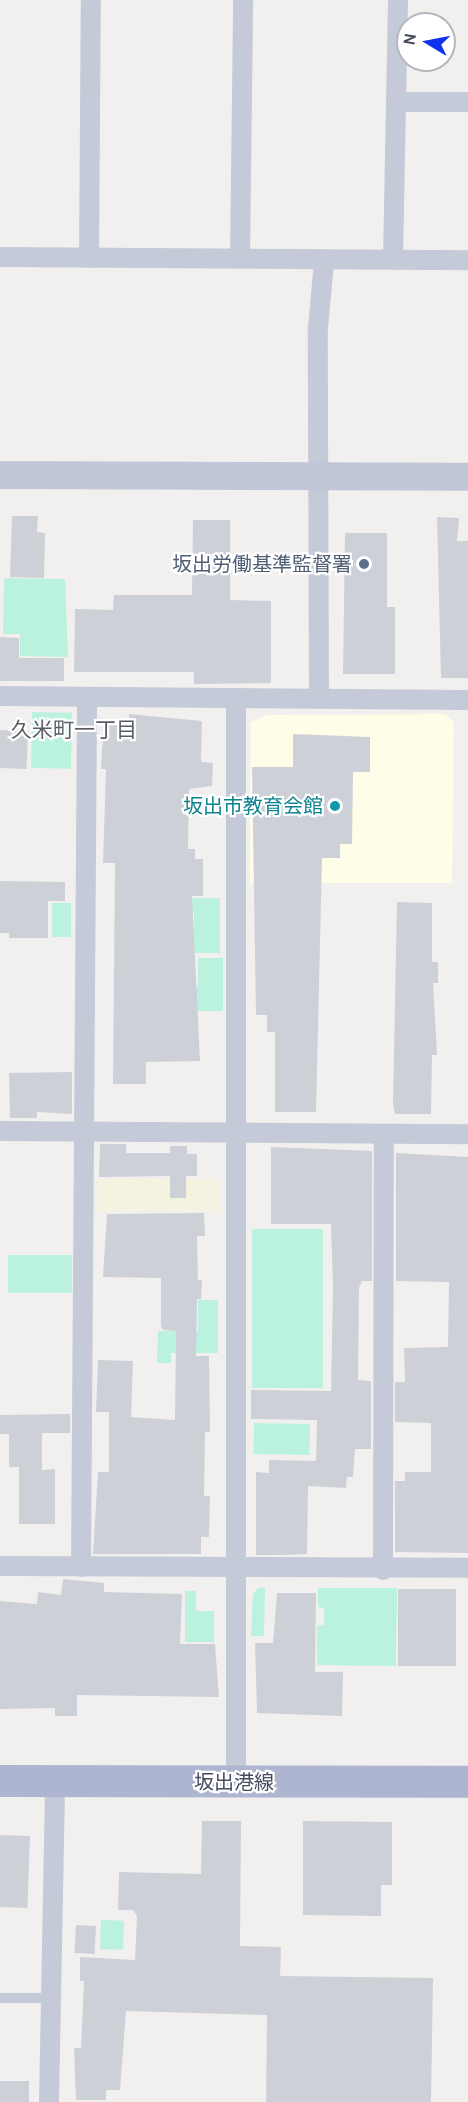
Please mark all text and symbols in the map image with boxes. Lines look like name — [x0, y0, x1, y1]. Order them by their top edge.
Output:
north arrow — [396, 12, 456, 72]
text: N — [399, 32, 420, 46]
place label: 坂出労働基準監督署 — [172, 552, 352, 576]
marker: 坂出労働基準監督署 — [357, 557, 371, 571]
district label: 久米町一丁目 — [11, 717, 137, 743]
place label: 坂出市教育会館 — [183, 794, 323, 818]
marker: 坂出市教育会館 — [328, 799, 342, 813]
street label: 坂出港線 — [194, 1770, 274, 1794]

